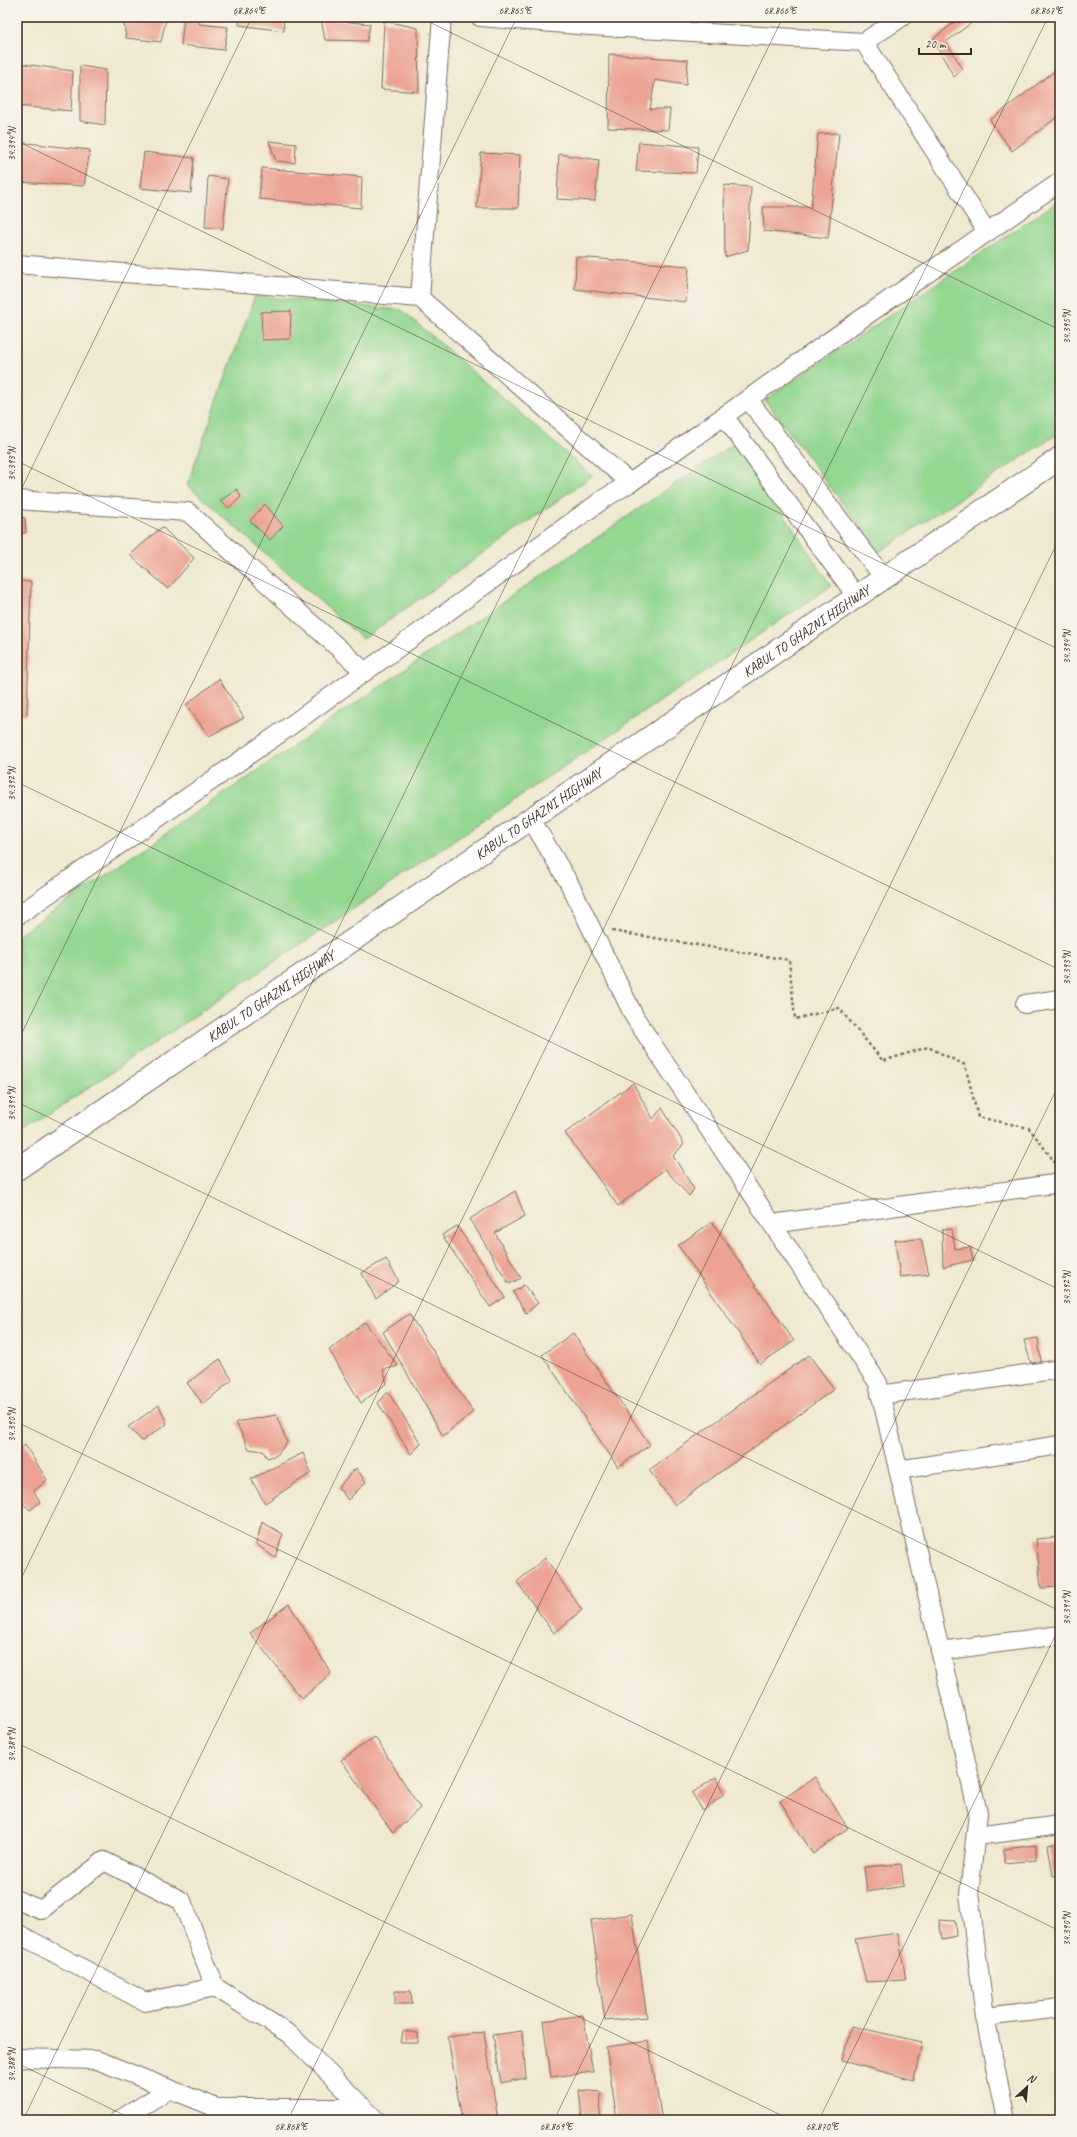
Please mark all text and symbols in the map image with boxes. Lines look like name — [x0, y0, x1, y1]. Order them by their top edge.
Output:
text: 68.864°E — [233, 4, 267, 17]
text: 68.865°E — [499, 4, 533, 17]
text: 68.866°E — [764, 4, 798, 17]
text: 68.867°E — [1030, 4, 1064, 17]
scale bar — [919, 30, 971, 56]
text: 20 m — [925, 36, 947, 52]
text: 34.394°N — [5, 125, 18, 161]
text: 34.395°N — [1060, 308, 1073, 344]
text: 34.393°N — [5, 445, 18, 481]
street label: KABUL TO GHAZNI HIGHWAY — [740, 581, 876, 681]
text: 34.394°N — [1060, 628, 1073, 664]
street label: KABUL TO GHAZNI HIGHWAY — [472, 763, 608, 863]
text: 34.392°N — [5, 765, 18, 801]
street label: KABUL TO GHAZNI HIGHWAY — [204, 946, 340, 1046]
text: 34.393°N — [1060, 949, 1073, 985]
text: 34.391°N — [5, 1085, 18, 1121]
text: 34.392°N — [1060, 1269, 1073, 1305]
text: 34.390°N — [5, 1406, 18, 1442]
text: 34.391°N — [1060, 1589, 1073, 1625]
text: 34.389°N — [5, 1726, 18, 1762]
text: 34.390°N — [1060, 1910, 1073, 1946]
text: 34.388°N — [5, 2046, 18, 2082]
north arrow — [1007, 2067, 1047, 2107]
text: N — [1025, 2070, 1039, 2087]
text: 68.868°E — [275, 2120, 309, 2133]
text: 68.869°E — [540, 2120, 574, 2133]
text: 68.870°E — [806, 2120, 840, 2133]

